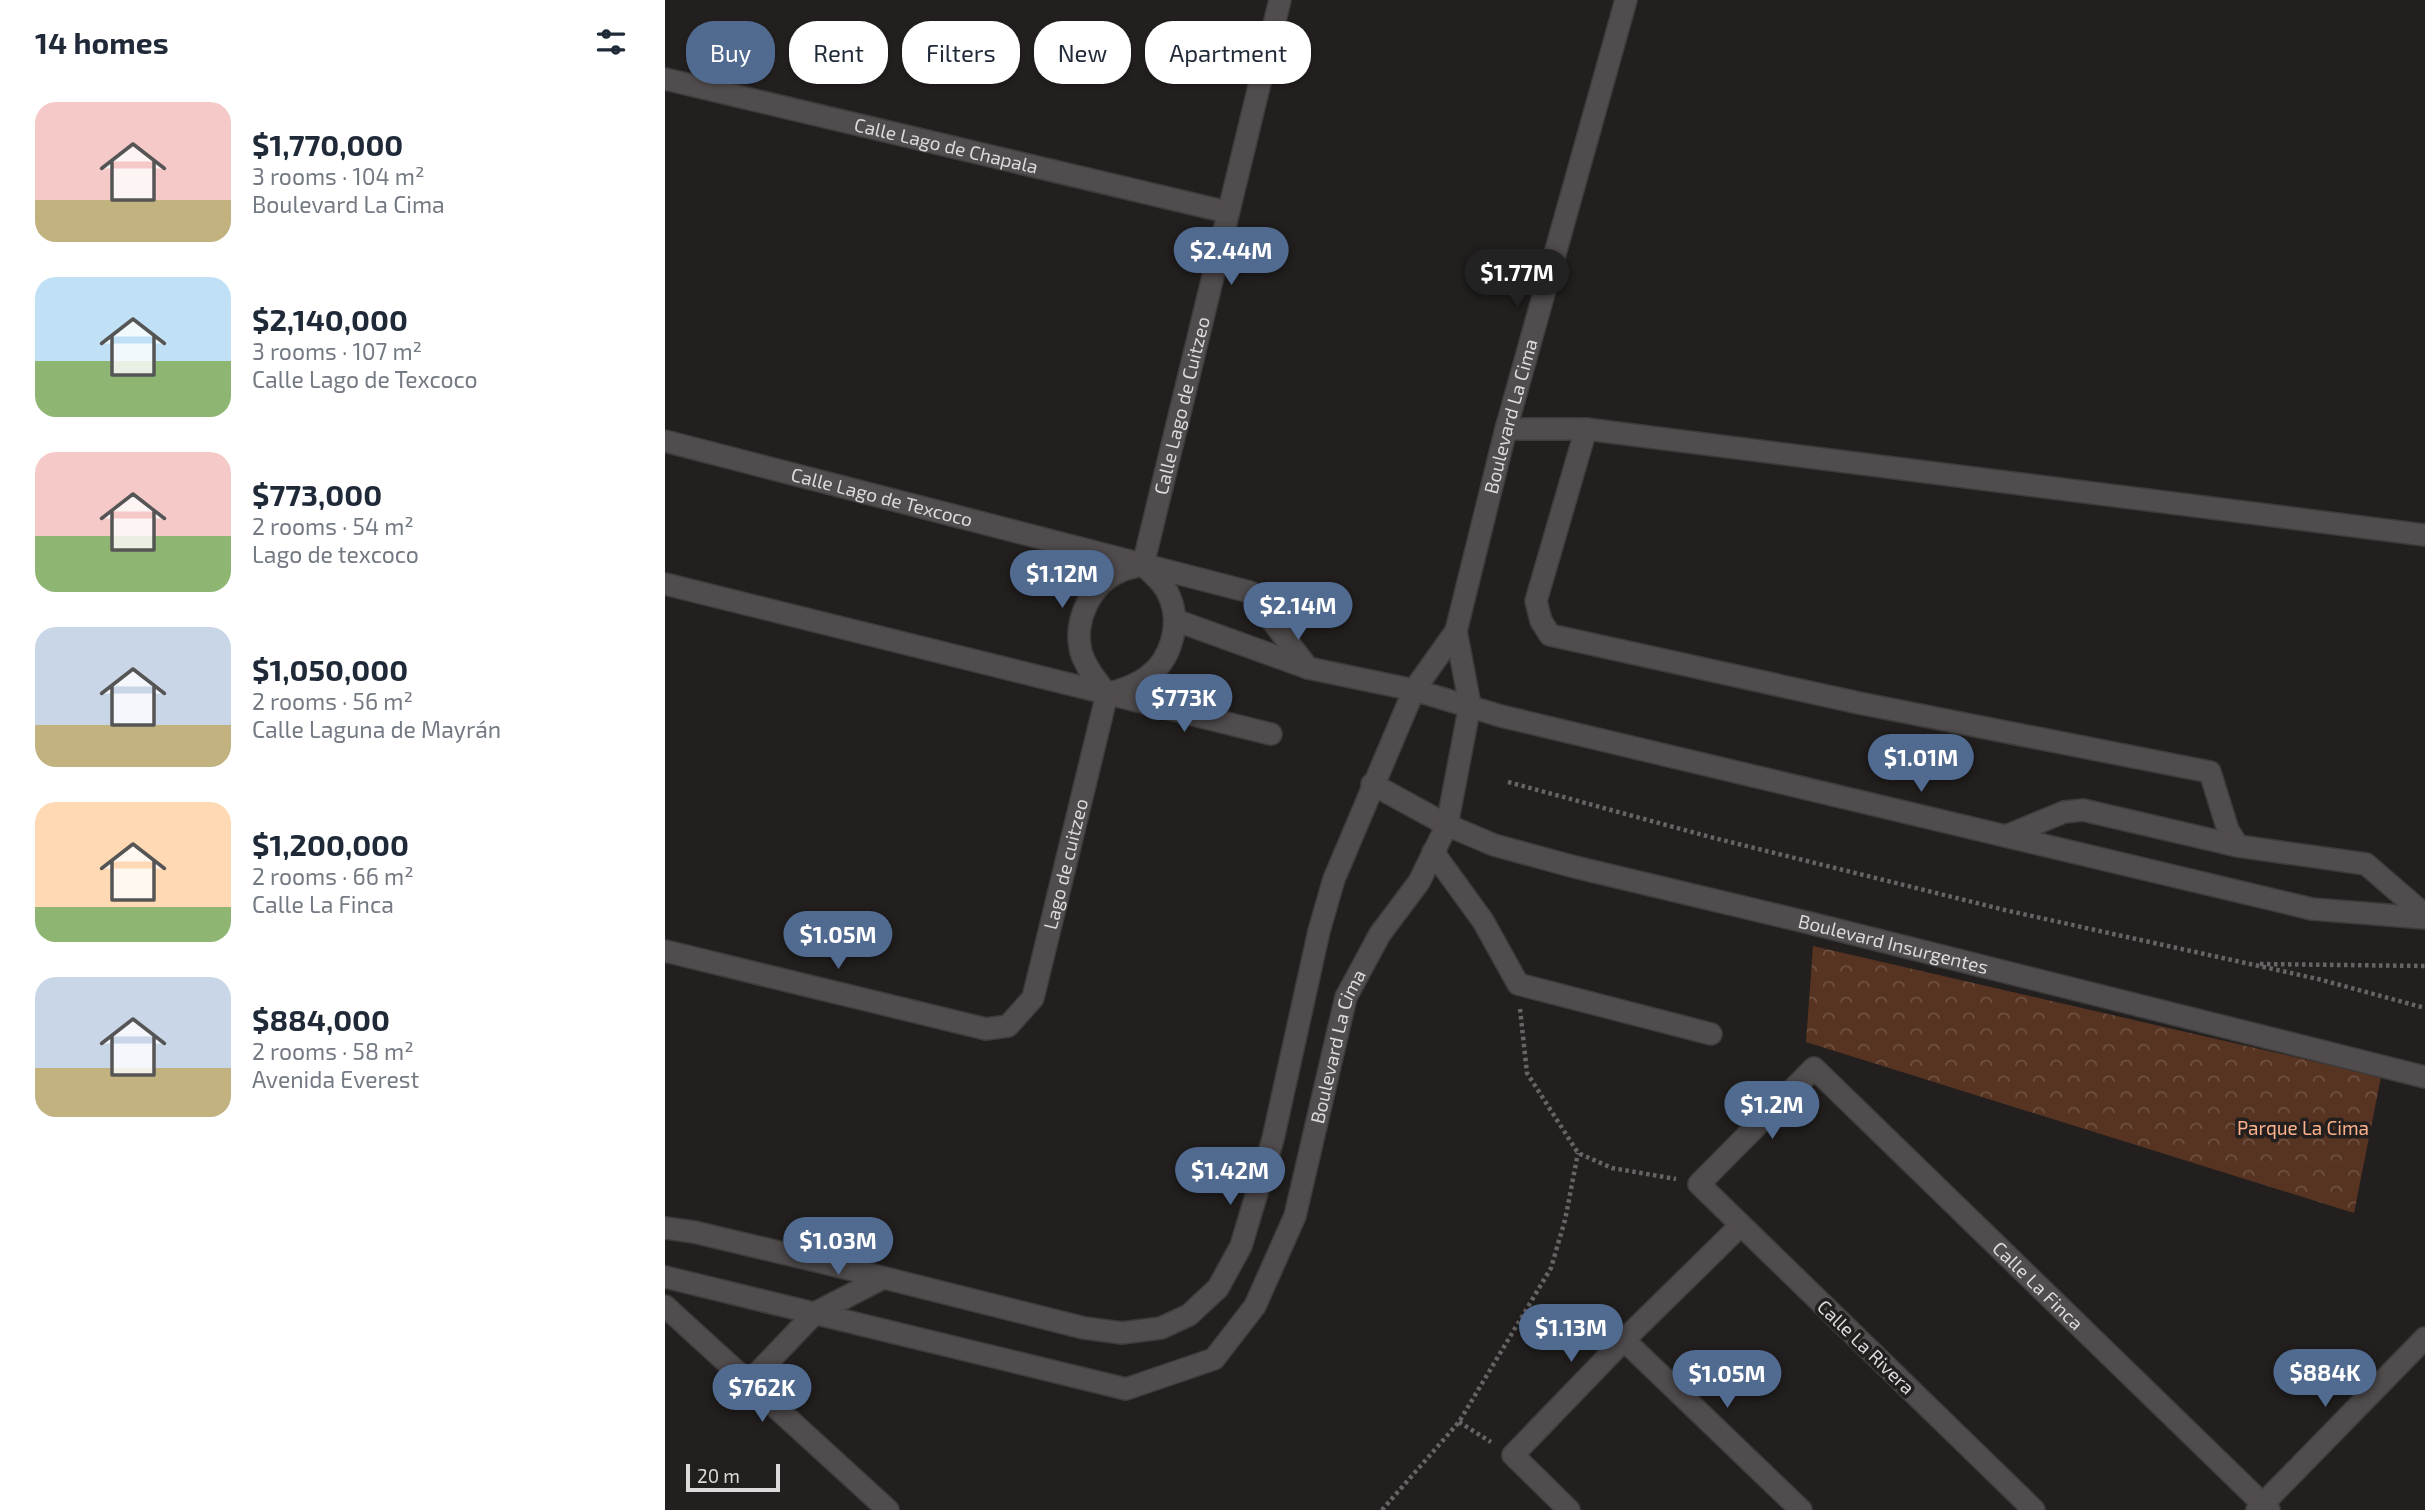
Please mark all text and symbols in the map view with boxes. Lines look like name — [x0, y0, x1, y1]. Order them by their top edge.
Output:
chip: Buy — [686, 21, 775, 84]
chip: Rent — [789, 21, 888, 84]
chip: Filters — [902, 21, 1020, 84]
chip: New — [1034, 21, 1131, 84]
chip: Apartment — [1145, 21, 1311, 84]
icon: filters — [592, 23, 630, 61]
text: 14 homes — [35, 24, 169, 60]
street label: Calle Lago de Chapala — [852, 112, 1041, 178]
text: $1,770,000 — [252, 126, 403, 162]
icon: home — [91, 130, 175, 214]
text: 3 rooms · 104 m² — [252, 162, 424, 190]
text: Boulevard La Cima — [252, 190, 445, 218]
pin: $2.44M — [1174, 228, 1288, 287]
text: $2.44M — [1190, 236, 1272, 264]
pin: $1.77M — [1460, 250, 1574, 309]
text: $1.77M — [1480, 258, 1554, 286]
text: $2,140,000 — [252, 301, 408, 337]
icon: home — [91, 305, 175, 389]
street label: Calle Lago de Cuitzeo — [1148, 314, 1214, 497]
street label: Boulevard La Cima — [1478, 336, 1542, 496]
text: 3 rooms · 107 m² — [252, 337, 422, 365]
text: Calle Lago de Texcoco — [252, 365, 478, 393]
street label: Calle Lago de Texcoco — [789, 462, 975, 531]
text: $773,000 — [252, 476, 382, 512]
icon: home — [91, 480, 175, 564]
text: 2 rooms · 54 m² — [252, 512, 414, 540]
text: Lago de texcoco — [252, 540, 419, 568]
pin: $1.12M — [1005, 550, 1119, 610]
text: $1.12M — [1026, 559, 1098, 587]
pin: $2.14M — [1241, 582, 1355, 642]
text: $2.14M — [1260, 591, 1336, 619]
text: $1,050,000 — [252, 651, 408, 687]
icon: home — [91, 655, 175, 739]
pin: $773K — [1135, 674, 1233, 734]
text: $773K — [1151, 683, 1217, 711]
text: 2 rooms · 56 m² — [252, 687, 413, 715]
text: Calle Laguna de Mayrán — [252, 715, 501, 743]
pin: $1.01M — [1864, 734, 1978, 794]
text: $1.01M — [1884, 743, 1958, 771]
street label: Lago de cuitzeo — [1038, 796, 1092, 932]
text: $1,200,000 — [252, 826, 409, 862]
icon: home — [91, 830, 175, 914]
text: 2 rooms · 66 m² — [252, 862, 414, 890]
text: Calle La Finca — [252, 890, 394, 918]
street label: Boulevard Insurgentes — [1796, 909, 1991, 978]
pin: $1.05M — [781, 912, 895, 971]
text: $1.05M — [799, 920, 877, 948]
street label: Boulevard La Cima — [1305, 965, 1370, 1126]
text: $884,000 — [252, 1001, 390, 1037]
icon: home — [91, 1005, 175, 1089]
text: 2 rooms · 58 m² — [252, 1037, 414, 1065]
text: Avenida Everest — [252, 1065, 419, 1093]
pin: $1.2M — [1723, 1082, 1821, 1141]
text: $1.2M — [1740, 1090, 1804, 1118]
park label: Parque La Cima — [2237, 1116, 2369, 1139]
pin: $1.42M — [1173, 1148, 1287, 1207]
text: $1.42M — [1191, 1156, 1269, 1184]
pin: $1.03M — [781, 1218, 895, 1277]
text: $1.03M — [799, 1226, 877, 1254]
street label: Calle La Finca — [1988, 1236, 2088, 1334]
street label: Calle La Rivera — [1813, 1295, 1920, 1399]
pin: $1.13M — [1514, 1304, 1628, 1364]
text: $1.13M — [1535, 1313, 1607, 1341]
pin: $1.05M — [1670, 1350, 1784, 1410]
pin: $884K — [2276, 1350, 2374, 1409]
text: $884K — [2289, 1358, 2361, 1386]
text: $1.05M — [1688, 1359, 1766, 1387]
pin: $762K — [713, 1364, 811, 1424]
text: $762K — [729, 1373, 796, 1401]
scale bar — [686, 1461, 781, 1493]
text: 20 m — [697, 1464, 740, 1487]

